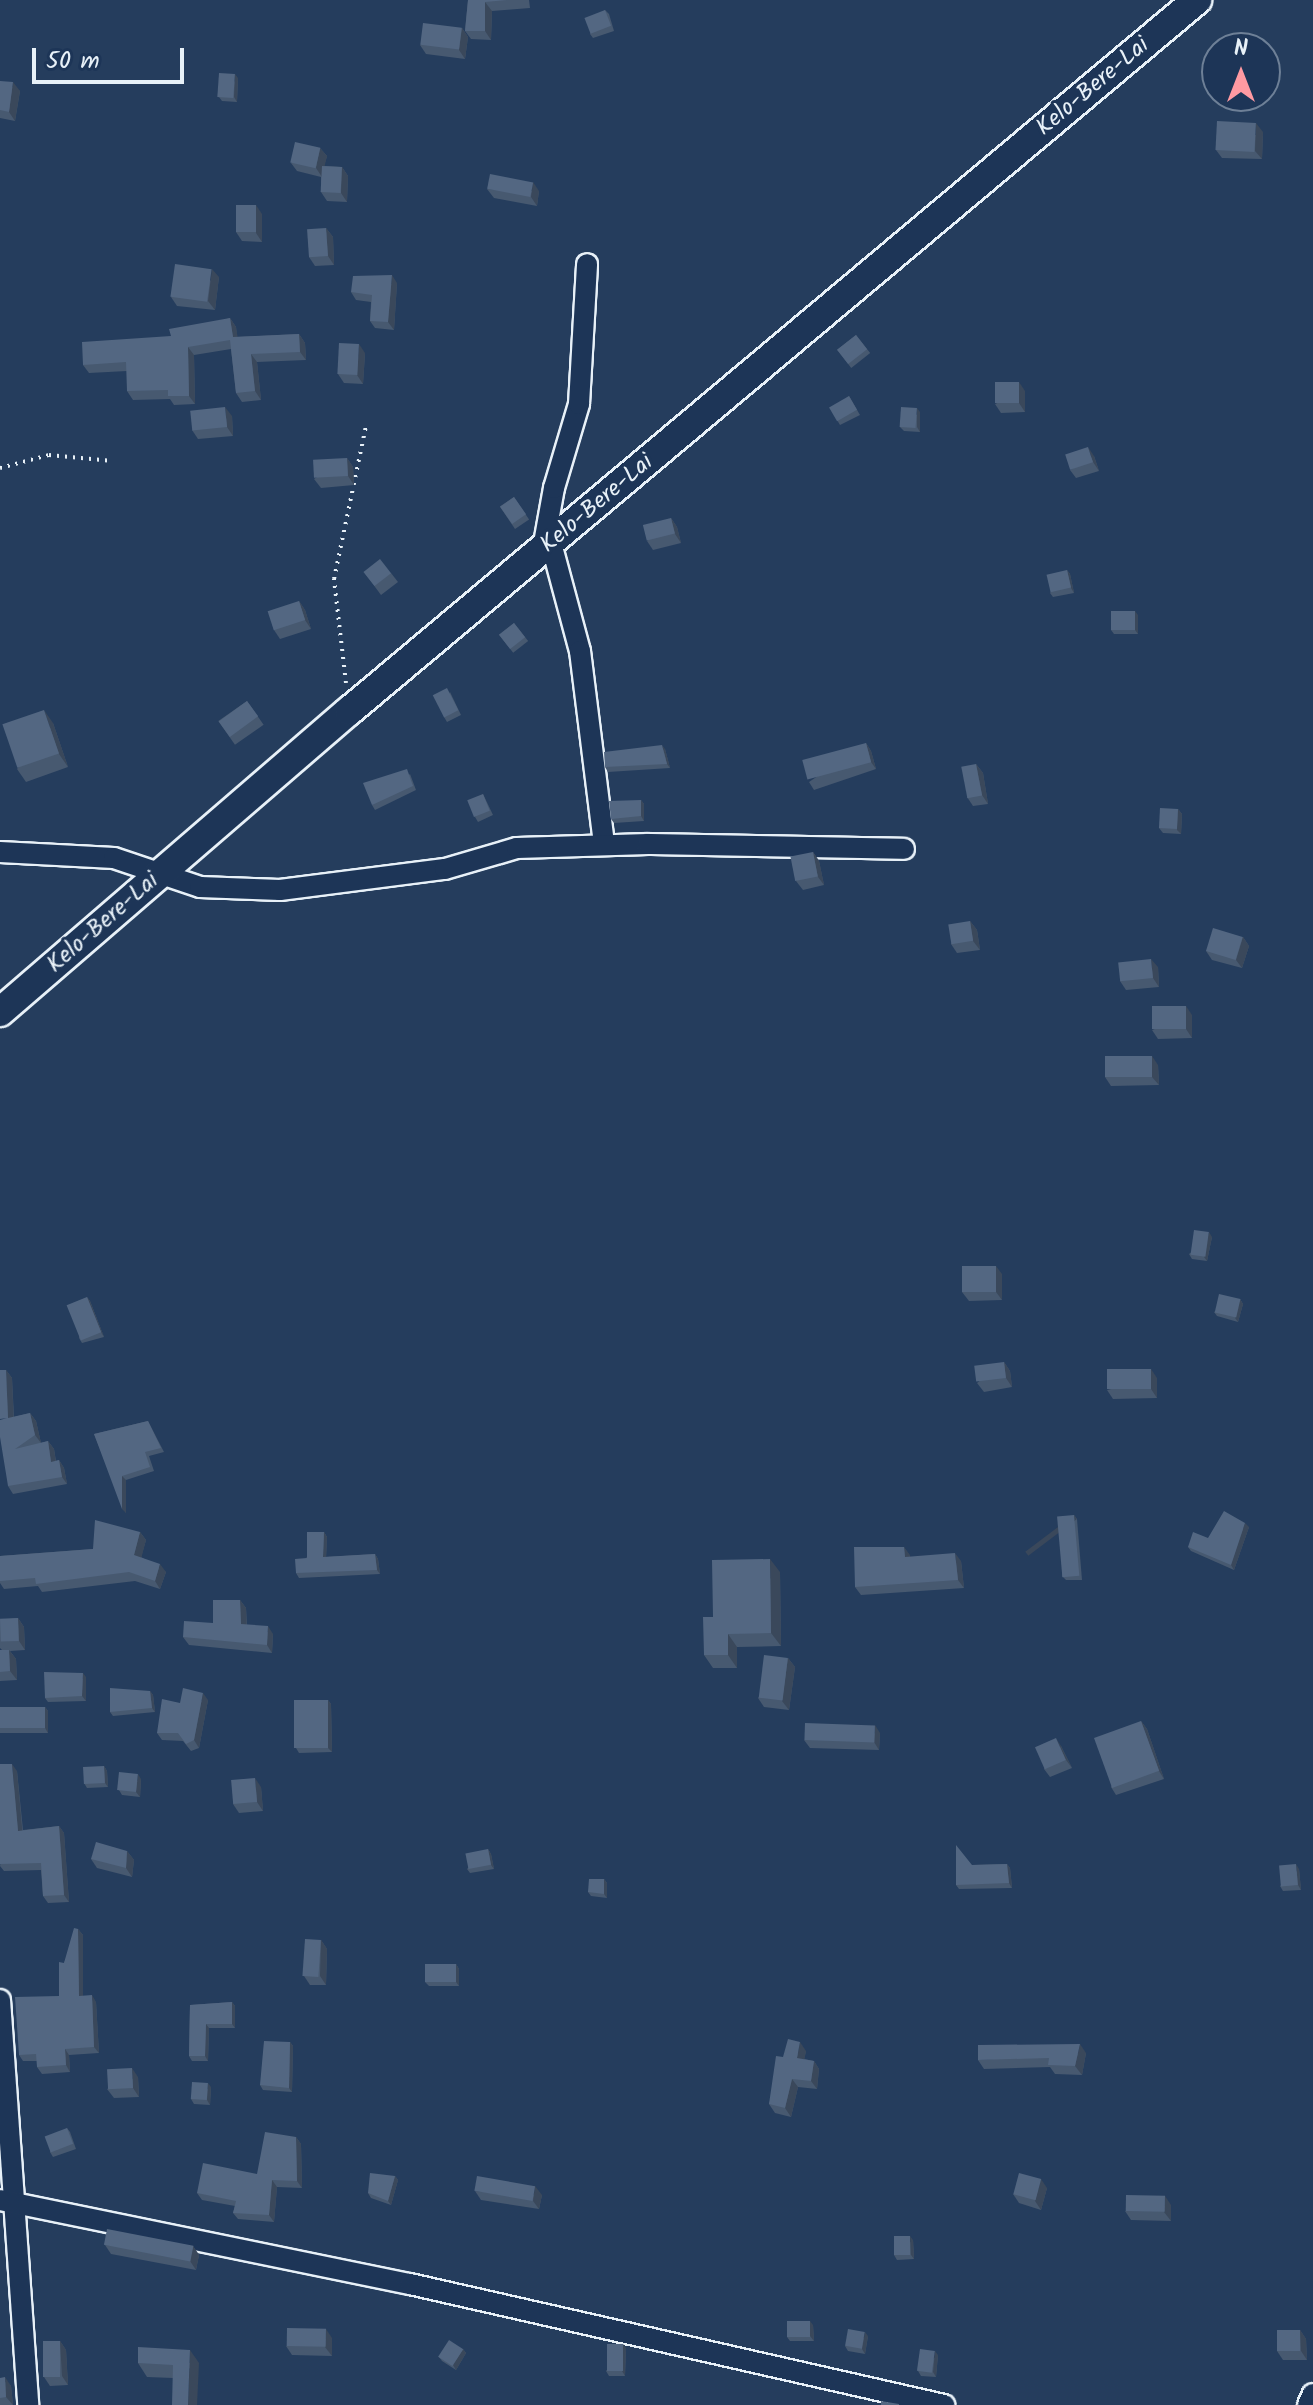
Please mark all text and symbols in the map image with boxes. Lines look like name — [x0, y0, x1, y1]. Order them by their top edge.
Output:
street label: Kelo-Bere-Lai — [1031, 31, 1155, 143]
scale bar — [36, 32, 188, 82]
north arrow — [1201, 32, 1281, 112]
text: N — [1234, 32, 1248, 67]
text: 50 m — [46, 42, 100, 81]
street label: Kelo-Bere-Lai — [535, 448, 659, 560]
street label: Kelo-Bere-Lai — [41, 867, 165, 979]

